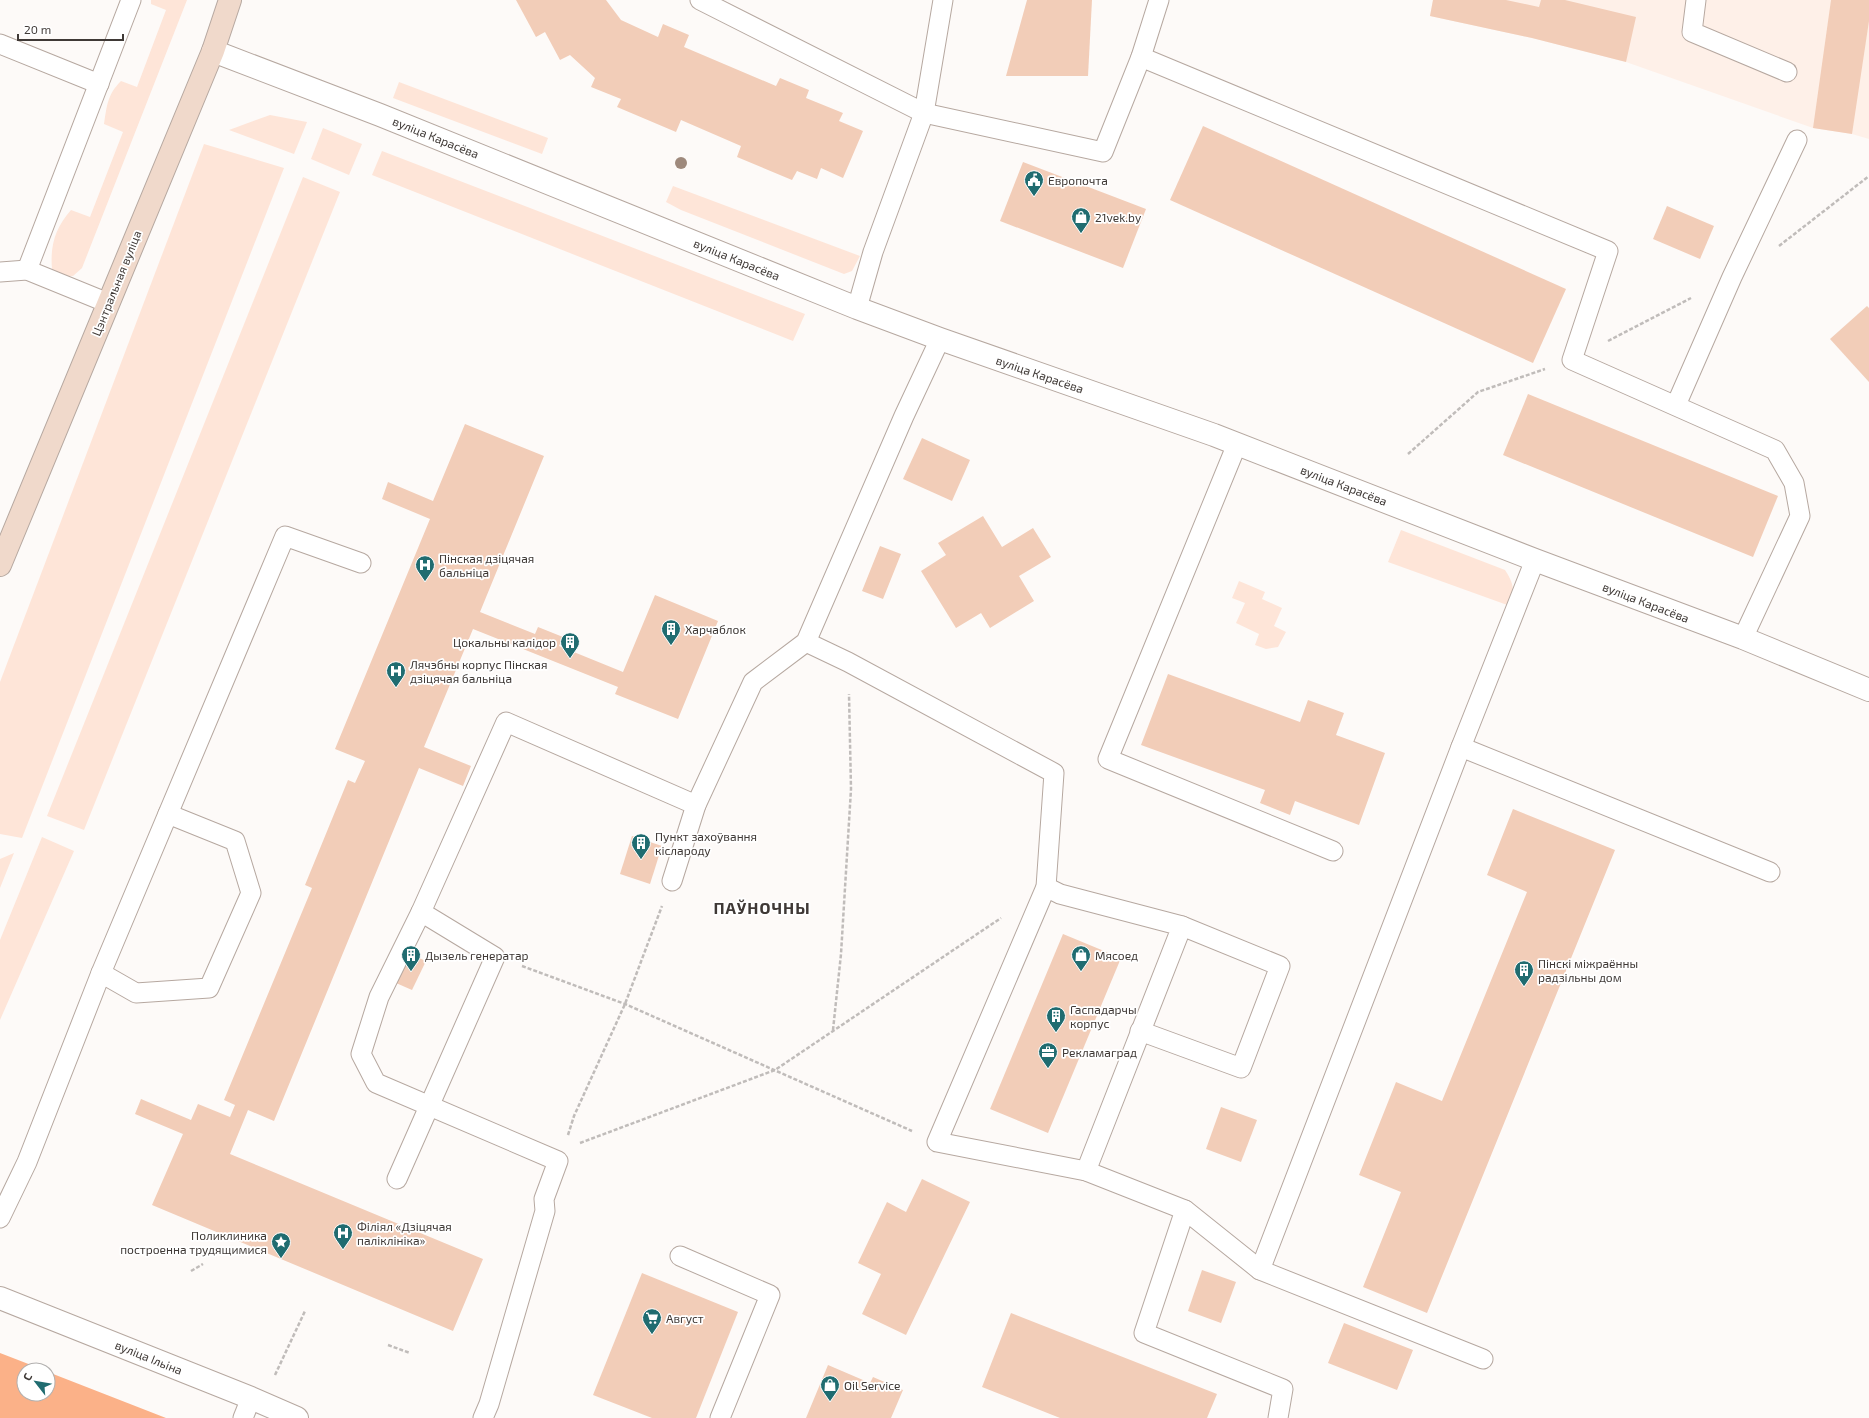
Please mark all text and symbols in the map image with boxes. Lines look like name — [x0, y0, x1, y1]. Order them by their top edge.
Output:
scale bar — [18, 16, 123, 42]
text: 20 m — [24, 22, 51, 36]
street label: вуліца Карасёва — [390, 113, 481, 162]
public building icon: Европочта — [1023, 169, 1045, 197]
place label: Европочта — [1048, 173, 1108, 187]
shop icon: 21vek.by — [1070, 206, 1092, 234]
place label: 21vek.by — [1095, 210, 1142, 224]
street label: Цэнтральная вуліца — [88, 228, 145, 338]
street label: вуліца Карасёва — [691, 235, 782, 284]
street label: вуліца Карасёва — [994, 352, 1086, 396]
street label: вуліца Карасёва — [1298, 462, 1389, 509]
place label: Пінская дзіцячая бальніца — [439, 551, 534, 579]
hospital icon: Пінская дзіцячая бальніца — [414, 554, 436, 582]
street label: вуліца Карасёва — [1600, 579, 1691, 626]
building icon: Харчаблок — [660, 618, 682, 646]
place label: Харчаблок — [685, 622, 746, 636]
building icon: Цокальны калідор — [559, 631, 581, 659]
place label: Цокальны калідор — [453, 635, 556, 649]
place label: Лячэбны корпус Пінская дзіцячая бальніца — [410, 657, 548, 685]
hospital icon: Лячэбны корпус Пінская дзіцячая бальніца — [385, 660, 407, 688]
place label: Пункт захоўвання кіслароду — [655, 829, 757, 858]
building icon: Пункт захоўвання кіслароду — [630, 832, 652, 860]
district label: ПАЎНОЧНЫ — [713, 898, 811, 917]
building icon: Дызель генератар — [400, 944, 422, 972]
shop icon: Мясоед — [1070, 944, 1092, 972]
place label: Дызель генератар — [425, 948, 529, 962]
place label: Мясоед — [1095, 948, 1138, 962]
place label: Пінскі міжраённы радзільны дом — [1538, 956, 1638, 984]
building icon: Пінскі міжраённы радзільны дом — [1513, 959, 1535, 987]
place label: Гаспадарчы корпус — [1070, 1002, 1137, 1031]
building icon: Гаспадарчы корпус — [1045, 1005, 1067, 1033]
office icon: Рекламаград — [1037, 1041, 1059, 1069]
place label: Рекламаград — [1062, 1045, 1137, 1059]
place label: Філіял «Дзіцячая паліклініка» — [357, 1219, 452, 1247]
hospital icon: Філіял «Дзіцячая паліклініка» — [332, 1222, 354, 1250]
place label: Поликлиника построенна трудящимися — [120, 1228, 267, 1257]
place icon: Поликлиника построенна трудящимися — [270, 1231, 292, 1259]
supermarket icon: Август — [641, 1307, 663, 1335]
place label: Август — [666, 1311, 704, 1326]
street label: вуліца Ільіна — [113, 1337, 185, 1378]
north arrow — [16, 1362, 56, 1402]
text: С — [20, 1370, 35, 1383]
shop icon: Oil Service — [819, 1374, 841, 1402]
place label: Oil Service — [844, 1378, 900, 1392]

